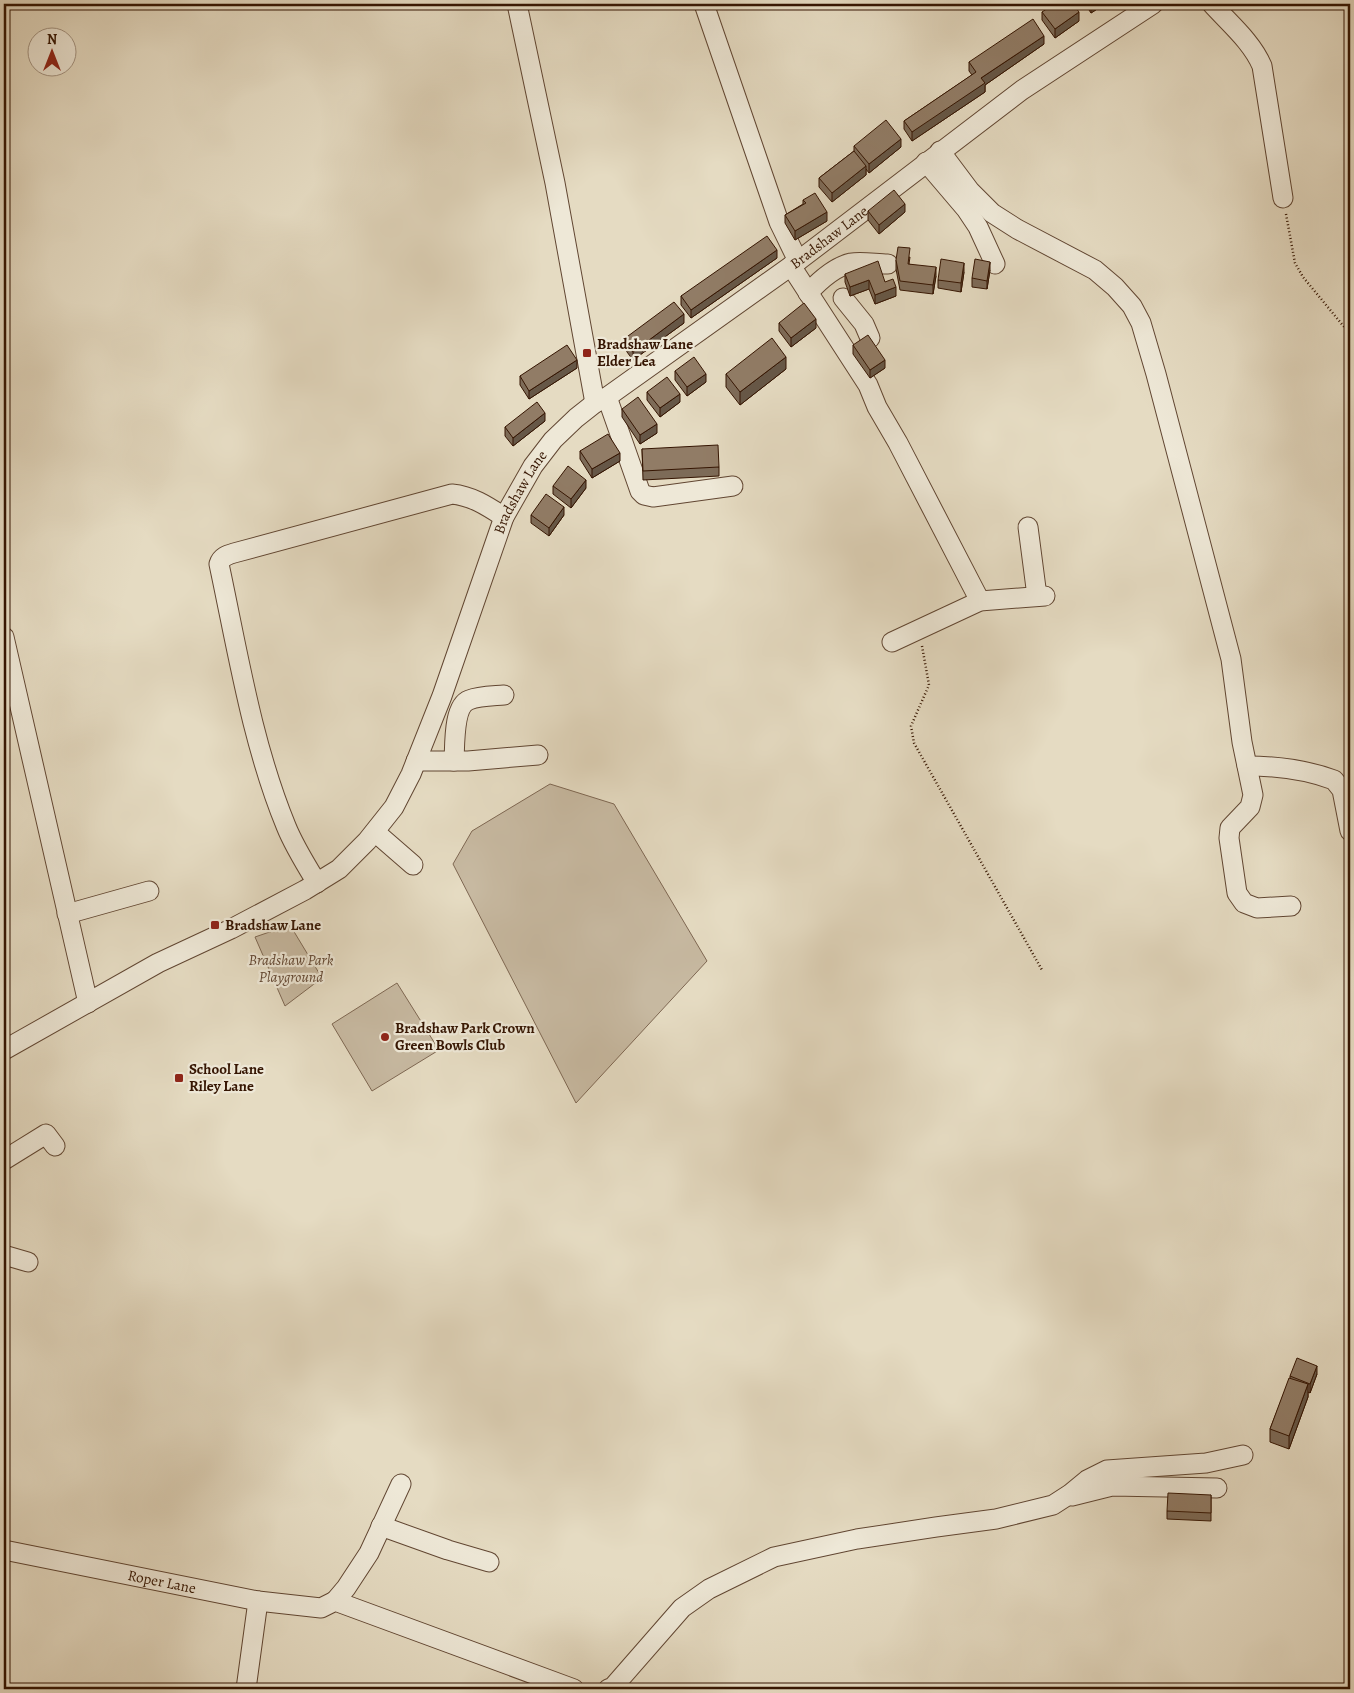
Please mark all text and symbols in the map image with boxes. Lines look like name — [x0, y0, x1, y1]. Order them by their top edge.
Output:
north arrow — [28, 28, 78, 78]
text: N — [47, 30, 57, 49]
street label: Bradshaw Lane — [786, 201, 872, 274]
place label: Bradshaw Lane Elder Lea — [597, 334, 693, 371]
marker: Bradshaw Lane Elder Lea — [581, 347, 593, 359]
street label: Bradshaw Lane — [489, 446, 552, 537]
place label: Bradshaw Lane — [225, 915, 321, 935]
marker: Bradshaw Lane — [209, 919, 221, 931]
park label: Bradshaw Park Playground — [249, 950, 334, 987]
place label: Bradshaw Park Crown Green Bowls Club — [395, 1018, 535, 1055]
marker: Bradshaw Park Crown Green Bowls Club — [379, 1031, 391, 1043]
place label: School Lane Riley Lane — [189, 1059, 264, 1096]
marker: School Lane Riley Lane — [173, 1072, 185, 1084]
street label: Roper Lane — [126, 1565, 198, 1598]

